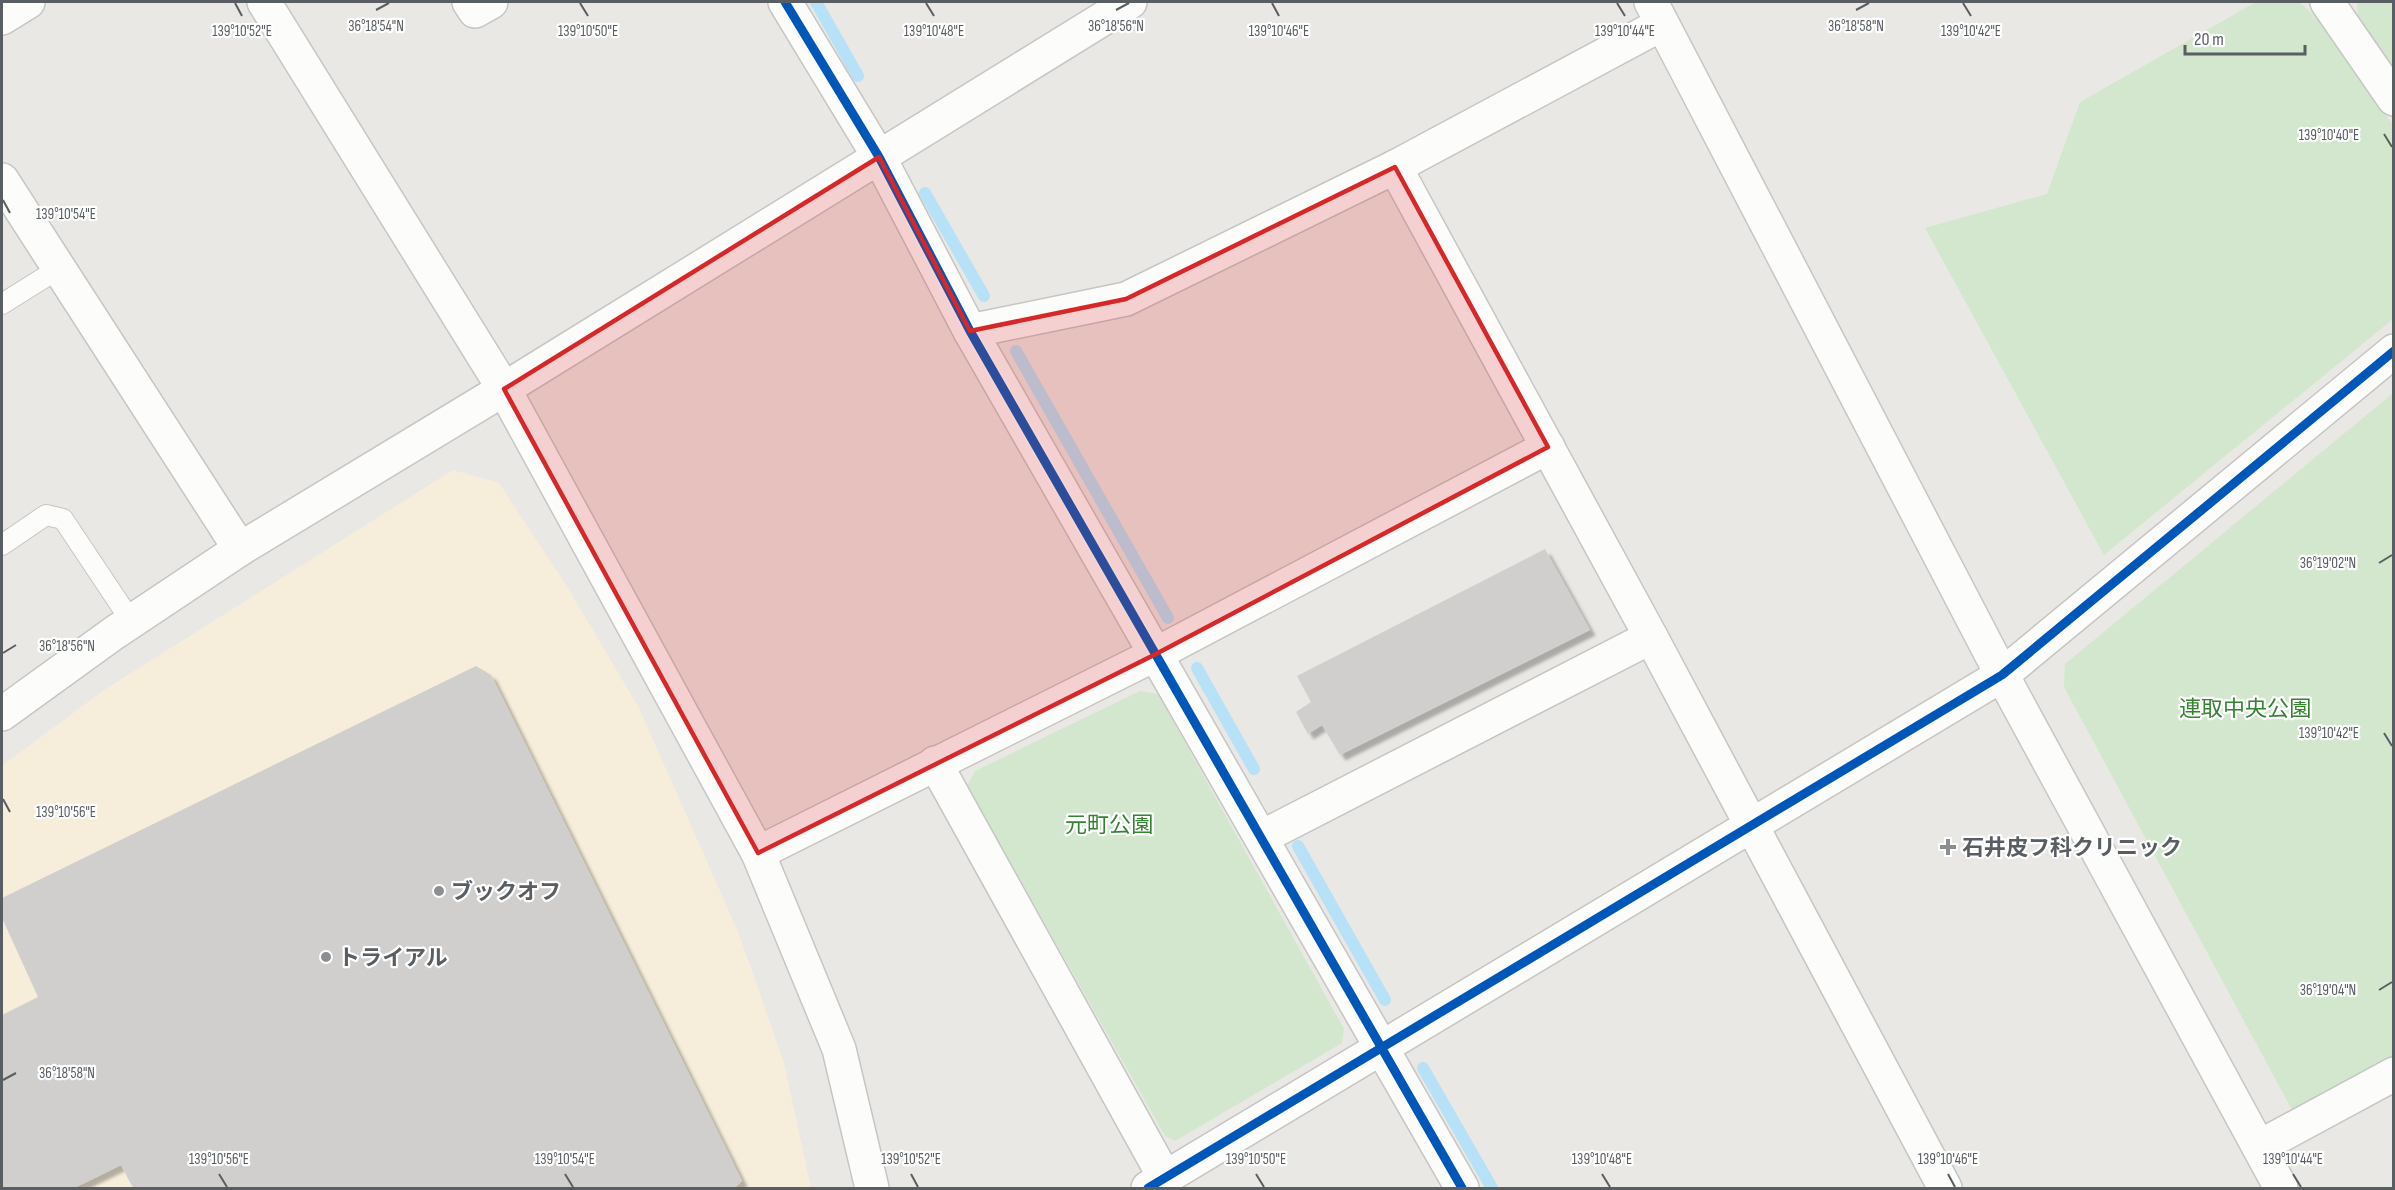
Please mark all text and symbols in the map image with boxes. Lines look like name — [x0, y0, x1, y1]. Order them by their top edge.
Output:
text: 36°18'54"N — [348, 17, 404, 36]
text: 36°18'56"N — [1088, 17, 1144, 36]
text: 36°18'58"N — [1828, 17, 1884, 36]
scale bar — [2185, 18, 2305, 56]
text: 139°10'52"E — [212, 22, 272, 41]
text: 139°10'50"E — [558, 22, 618, 41]
text: 139°10'48"E — [904, 22, 964, 41]
text: 139°10'46"E — [1249, 22, 1309, 41]
text: 139°10'44"E — [1595, 22, 1655, 41]
text: 139°10'42"E — [1941, 22, 2001, 41]
text: 20 m — [2194, 29, 2224, 50]
text: 139°10'40"E — [2299, 126, 2359, 145]
text: 139°10'54"E — [36, 205, 96, 224]
text: 36°19'02"N — [2300, 554, 2356, 573]
text: 36°18'56"N — [39, 637, 95, 656]
park label: 連取中央公園 — [2179, 696, 2311, 723]
text: 139°10'42"E — [2299, 724, 2359, 743]
text: 139°10'56"E — [36, 803, 96, 822]
park label: 元町公園 — [1065, 812, 1153, 839]
place label: 石井皮フ科クリニック — [1962, 835, 2182, 862]
marker: 石井皮フ科クリニック — [1939, 838, 1957, 856]
place label: ブックオフ — [451, 879, 561, 906]
marker: ブックオフ — [432, 884, 446, 898]
place label: トライアル — [338, 945, 448, 972]
marker: トライアル — [319, 950, 333, 964]
text: 36°19'04"N — [2300, 981, 2356, 1000]
text: 36°18'58"N — [39, 1064, 95, 1083]
text: 139°10'56"E — [189, 1150, 249, 1169]
text: 139°10'54"E — [535, 1150, 595, 1169]
text: 139°10'52"E — [881, 1150, 941, 1169]
text: 139°10'50"E — [1226, 1150, 1286, 1169]
text: 139°10'48"E — [1572, 1150, 1632, 1169]
text: 139°10'46"E — [1918, 1150, 1978, 1169]
text: 139°10'44"E — [2263, 1150, 2323, 1169]

